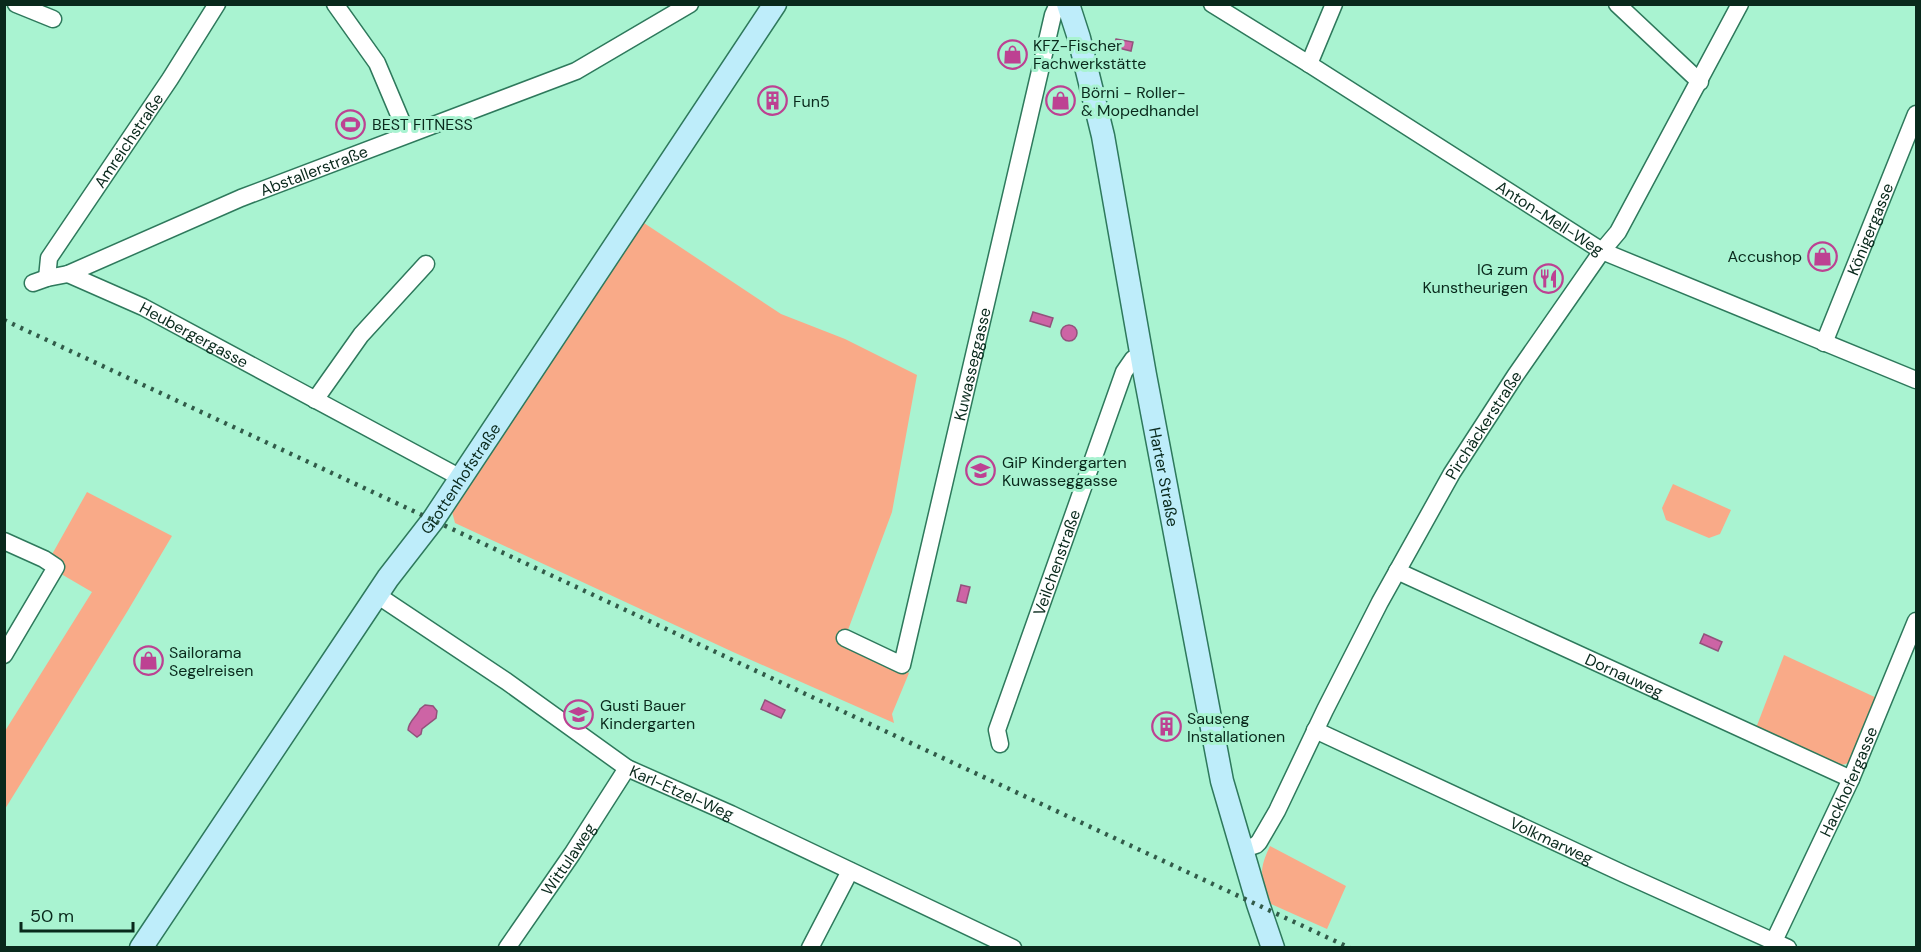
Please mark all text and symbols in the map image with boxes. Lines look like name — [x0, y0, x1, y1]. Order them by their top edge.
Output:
place label: KFZ-Fischer Fachwerkstätte — [1033, 35, 1146, 74]
shop icon: KFZ-Fischer Fachwerkstätte — [996, 38, 1028, 70]
place label: Börni - Roller- & Mopedhandel — [1081, 82, 1199, 121]
building icon: Fun5 — [756, 85, 788, 117]
shop icon: Börni - Roller- & Mopedhandel — [1044, 85, 1076, 117]
street label: Amreichstraße — [89, 89, 168, 192]
place label: Fun5 — [793, 91, 830, 112]
sports icon: BEST FITNESS — [335, 108, 367, 140]
place label: BEST FITNESS — [372, 114, 473, 135]
street label: Abstallerstraße — [257, 141, 371, 201]
street label: Anton-Mell-Weg — [1492, 176, 1608, 260]
street label: Königergasse — [1842, 180, 1898, 278]
shop icon: Accushop — [1807, 240, 1839, 272]
place label: Accushop — [1728, 246, 1802, 267]
place label: IG zum Kunstheurigen — [1423, 259, 1528, 298]
restaurant icon: IG zum Kunstheurigen — [1533, 262, 1565, 294]
street label: Heubergergasse — [136, 297, 252, 373]
street label: Kuwasseggasse — [949, 305, 996, 423]
street label: Pirchäckerstraße — [1441, 367, 1527, 483]
street label: Grottenhofstraße — [416, 419, 505, 539]
street label: Harter Straße — [1144, 426, 1184, 528]
place label: GiP Kindergarten Kuwasseggasse — [1002, 452, 1127, 491]
school or university icon: GiP Kindergarten Kuwasseggasse — [965, 455, 997, 487]
street label: Veilchenstraße — [1028, 507, 1085, 618]
place label: Sailorama Segelreisen — [169, 642, 253, 681]
shop icon: Sailorama Segelreisen — [132, 645, 164, 677]
street label: Dornauweg — [1582, 649, 1666, 703]
place label: Gusti Bauer Kindergarten — [600, 695, 695, 734]
school or university icon: Gusti Bauer Kindergarten — [563, 698, 595, 730]
place label: Sauseng Installationen — [1187, 708, 1285, 747]
building icon: Sauseng Installationen — [1150, 711, 1182, 743]
street label: Hackhofergasse — [1815, 724, 1882, 840]
street label: Karl-Etzel-Weg — [626, 760, 737, 825]
street label: Volkmarweg — [1506, 812, 1596, 869]
street label: Wittulaweg — [537, 819, 600, 900]
scale bar — [21, 895, 134, 933]
text: 50 m — [30, 904, 74, 928]

